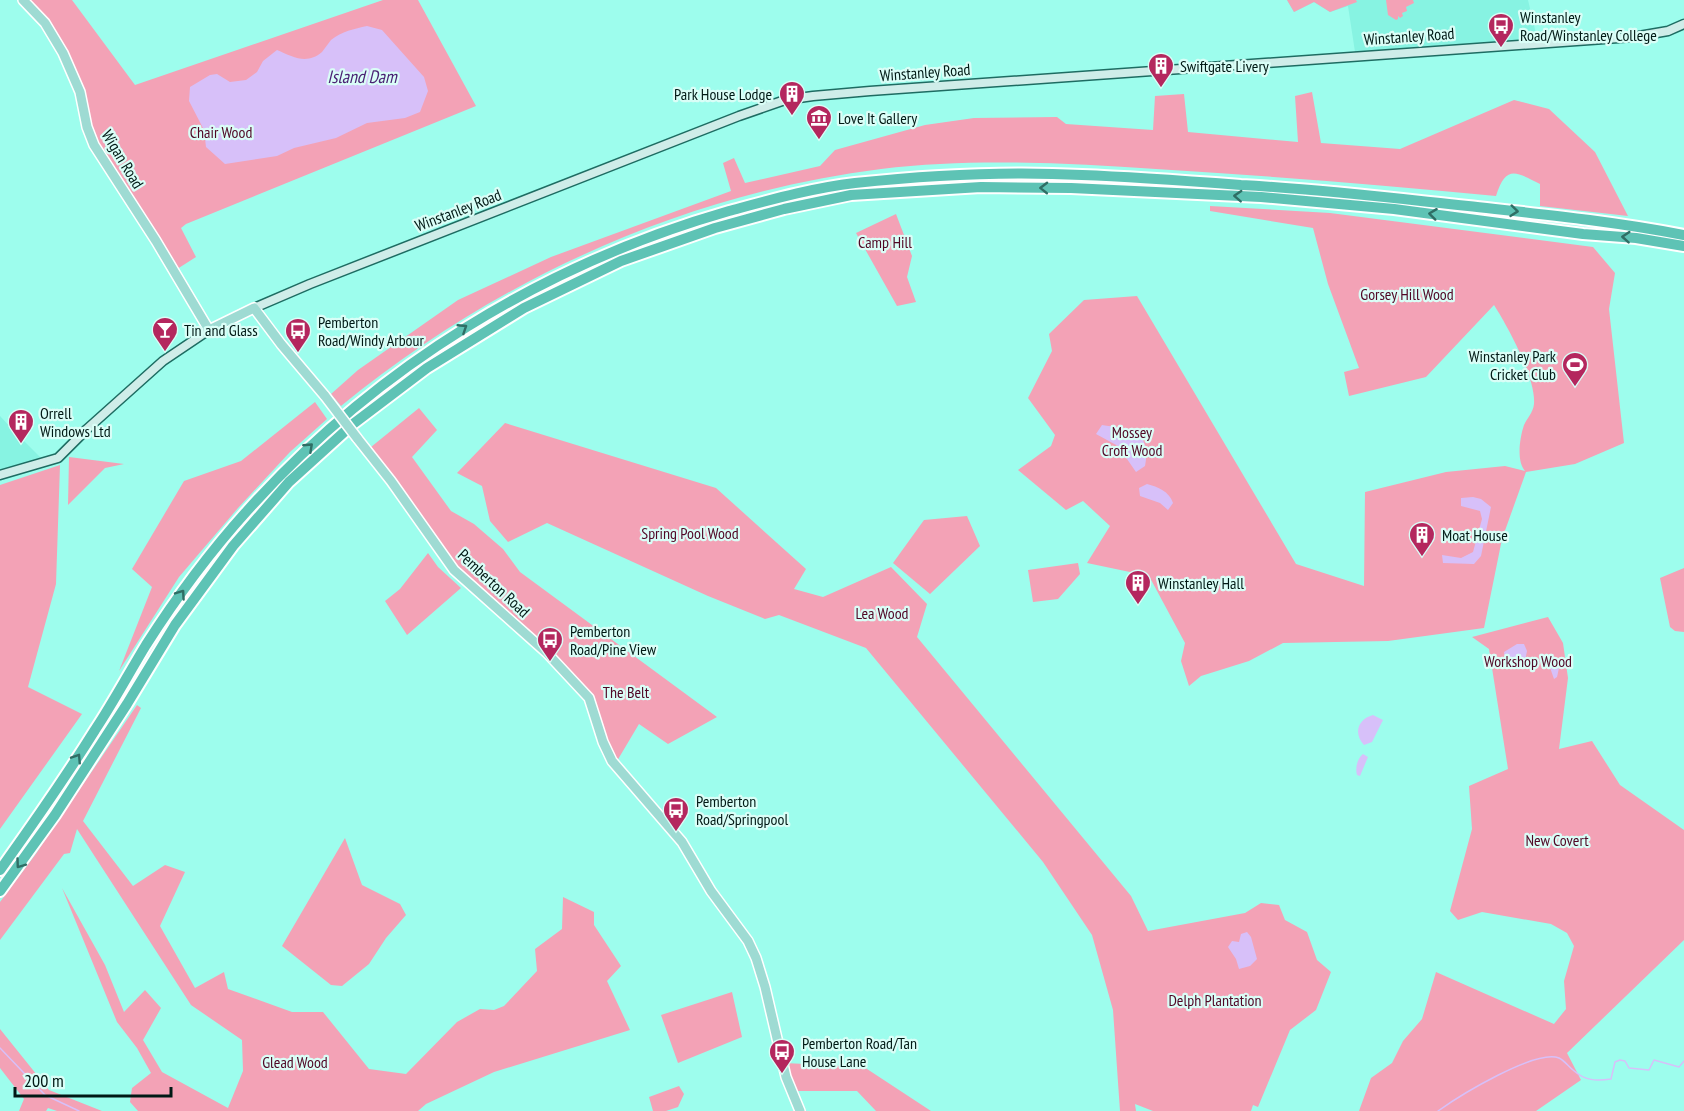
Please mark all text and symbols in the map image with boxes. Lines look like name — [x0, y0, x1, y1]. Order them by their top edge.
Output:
place label: Winstanley Road/Winstanley College — [1520, 7, 1657, 45]
bus stop icon: Winstanley Road/Winstanley College — [1486, 11, 1516, 49]
street label: Winstanley Road — [1363, 23, 1455, 49]
building icon: Swiftgate Livery — [1146, 51, 1176, 89]
place label: Swiftgate Livery — [1180, 56, 1269, 76]
street label: Winstanley Road — [879, 59, 971, 85]
water label: Island Dam — [327, 65, 398, 88]
building icon: Park House Lodge — [777, 79, 807, 117]
place label: Park House Lodge — [674, 84, 772, 104]
museum icon: Love It Gallery — [804, 103, 834, 141]
place label: Love It Gallery — [838, 108, 917, 128]
park label: Chair Wood — [190, 122, 252, 142]
street label: Wigan Road — [98, 126, 148, 192]
one-way arrow — [1039, 182, 1048, 194]
street label: Winstanley Road — [412, 184, 504, 236]
one-way arrow — [1234, 190, 1243, 203]
one-way arrow — [1510, 204, 1519, 217]
one-way arrow — [1428, 208, 1437, 221]
one-way arrow — [1622, 231, 1631, 244]
park label: Camp Hill — [858, 232, 912, 252]
park label: Gorsey Hill Wood — [1360, 284, 1454, 304]
place label: Pemberton Road/Windy Arbour — [318, 312, 424, 350]
bar icon: Tin and Glass — [150, 315, 180, 353]
bus stop icon: Pemberton Road/Windy Arbour — [283, 316, 313, 354]
place label: Tin and Glass — [184, 320, 258, 340]
one-way arrow — [457, 324, 467, 336]
place label: Winstanley Park Cricket Club — [1469, 346, 1557, 384]
sports icon: Winstanley Park Cricket Club — [1560, 350, 1590, 388]
place label: Orrell Windows Ltd — [40, 403, 111, 441]
building icon: Orrell Windows Ltd — [6, 407, 36, 445]
park label: Mossey Croft Wood — [1102, 422, 1162, 460]
one-way arrow — [302, 443, 313, 454]
building icon: Moat House — [1407, 520, 1437, 558]
park label: Spring Pool Wood — [641, 523, 739, 543]
place label: Moat House — [1442, 525, 1508, 545]
street label: Pemberton Road — [454, 545, 534, 621]
building icon: Winstanley Hall — [1123, 568, 1153, 606]
place label: Winstanley Hall — [1158, 573, 1244, 593]
one-way arrow — [174, 590, 186, 600]
park label: Lea Wood — [855, 603, 909, 623]
place label: Pemberton Road/Pine View — [570, 621, 657, 659]
bus stop icon: Pemberton Road/Pine View — [535, 625, 565, 663]
park label: Workshop Wood — [1484, 651, 1572, 671]
park label: The Belt — [603, 682, 650, 702]
one-way arrow — [69, 754, 80, 765]
place label: Pemberton Road/Springpool — [696, 791, 788, 829]
bus stop icon: Pemberton Road/Springpool — [661, 795, 691, 833]
park label: New Covert — [1525, 830, 1589, 850]
one-way arrow — [16, 857, 27, 868]
park label: Delph Plantation — [1168, 990, 1262, 1010]
place label: Pemberton Road/Tan House Lane — [802, 1033, 917, 1071]
bus stop icon: Pemberton Road/Tan House Lane — [767, 1037, 797, 1075]
park label: Glead Wood — [262, 1052, 328, 1072]
scale bar — [15, 1060, 171, 1098]
text: 200 m — [24, 1069, 64, 1092]

